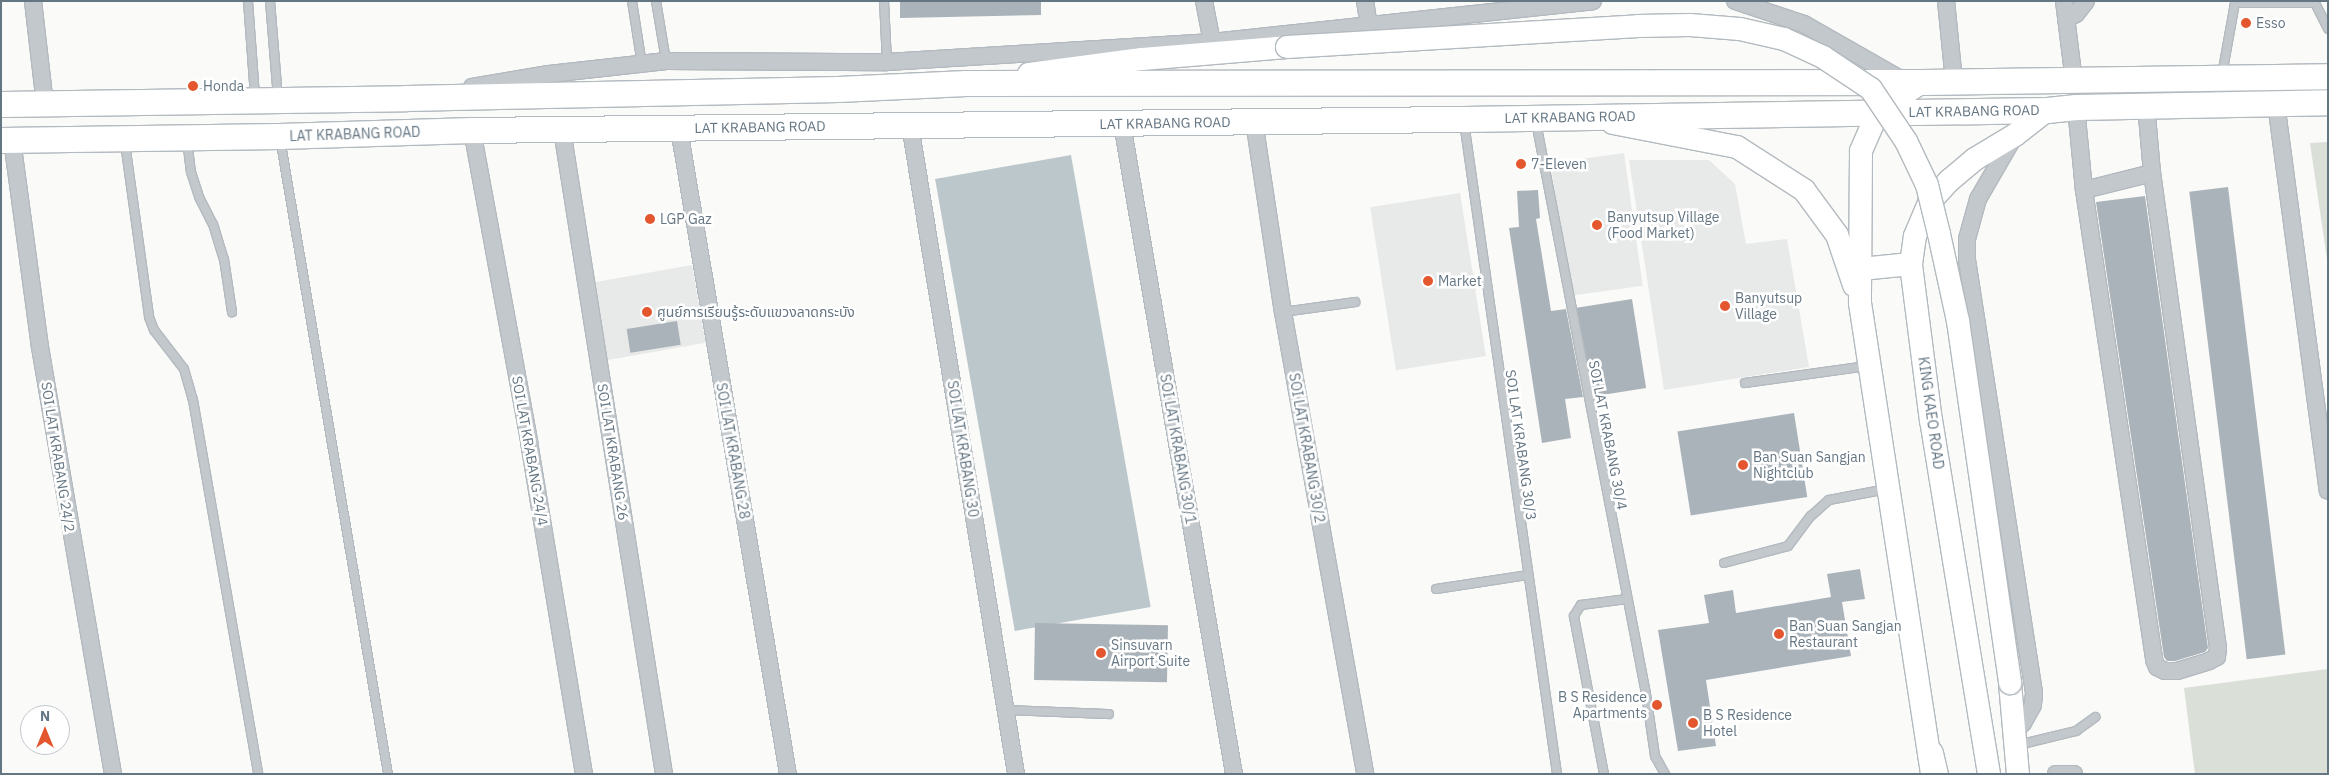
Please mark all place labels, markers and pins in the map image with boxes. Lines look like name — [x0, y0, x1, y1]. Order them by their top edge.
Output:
place label: Esso — [2256, 15, 2286, 31]
marker: Esso — [2240, 17, 2252, 29]
place label: Honda — [203, 78, 244, 94]
marker: Honda — [187, 80, 199, 92]
place label: 7-Eleven — [1531, 156, 1587, 172]
marker: 7-Eleven — [1515, 158, 1527, 170]
place label: Banyutsup Village (Food Market) — [1607, 209, 1720, 242]
place label: LGP Gaz — [660, 211, 712, 227]
marker: LGP Gaz — [644, 213, 656, 225]
marker: Banyutsup Village (Food Market) — [1591, 219, 1603, 231]
place label: Market — [1438, 273, 1482, 289]
marker: Market — [1422, 275, 1434, 287]
place label: Banyutsup Village — [1735, 290, 1802, 322]
marker: Banyutsup Village — [1719, 300, 1731, 312]
place label: ศูนย์การเรียนรู้ระดับแขวงลาดกระบัง — [657, 304, 855, 320]
marker: ศูนย์การเรียนรู้ระดับแขวงลาดกระบัง — [641, 306, 653, 318]
place label: Ban Suan Sangjan Nightclub — [1753, 449, 1866, 482]
marker: Ban Suan Sangjan Nightclub — [1737, 459, 1749, 471]
place label: Ban Suan Sangjan Restaurant — [1789, 618, 1902, 650]
marker: Ban Suan Sangjan Restaurant — [1773, 628, 1785, 640]
place label: Sinsuvarn Airport Suite — [1111, 637, 1190, 670]
marker: Sinsuvarn Airport Suite — [1095, 647, 1107, 659]
place label: B S Residence Apartments — [1558, 689, 1647, 722]
marker: B S Residence Apartments — [1651, 699, 1663, 711]
place label: B S Residence Hotel — [1703, 707, 1792, 740]
marker: B S Residence Hotel — [1687, 717, 1699, 729]

